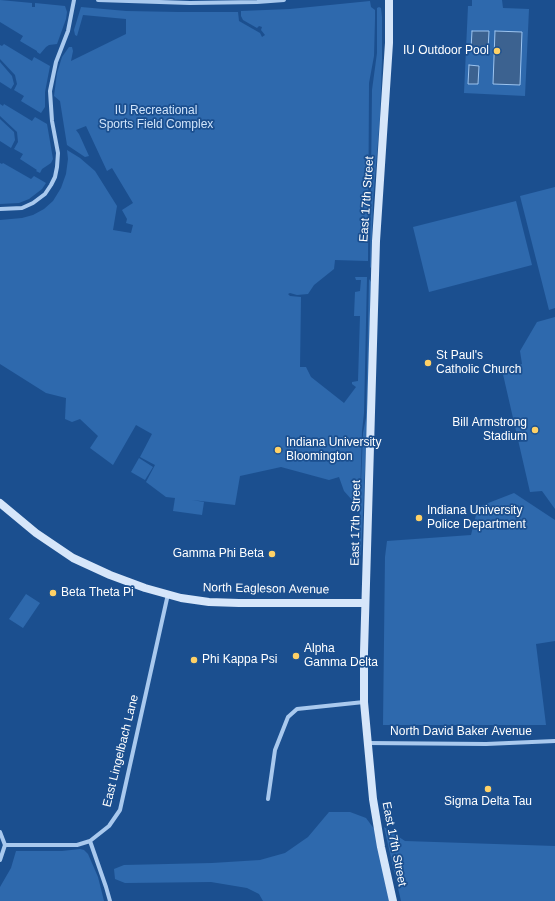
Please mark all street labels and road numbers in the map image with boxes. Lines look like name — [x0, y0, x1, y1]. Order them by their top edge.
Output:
street label: East 17th Street — [357, 156, 377, 242]
street label: East 17th Street — [348, 480, 364, 566]
street label: North Eagleson Avenue — [203, 581, 329, 597]
street label: East Lingelbach Lane — [100, 693, 142, 809]
street label: North David Baker Avenue — [390, 725, 532, 739]
street label: East 17th Street — [379, 800, 409, 888]

